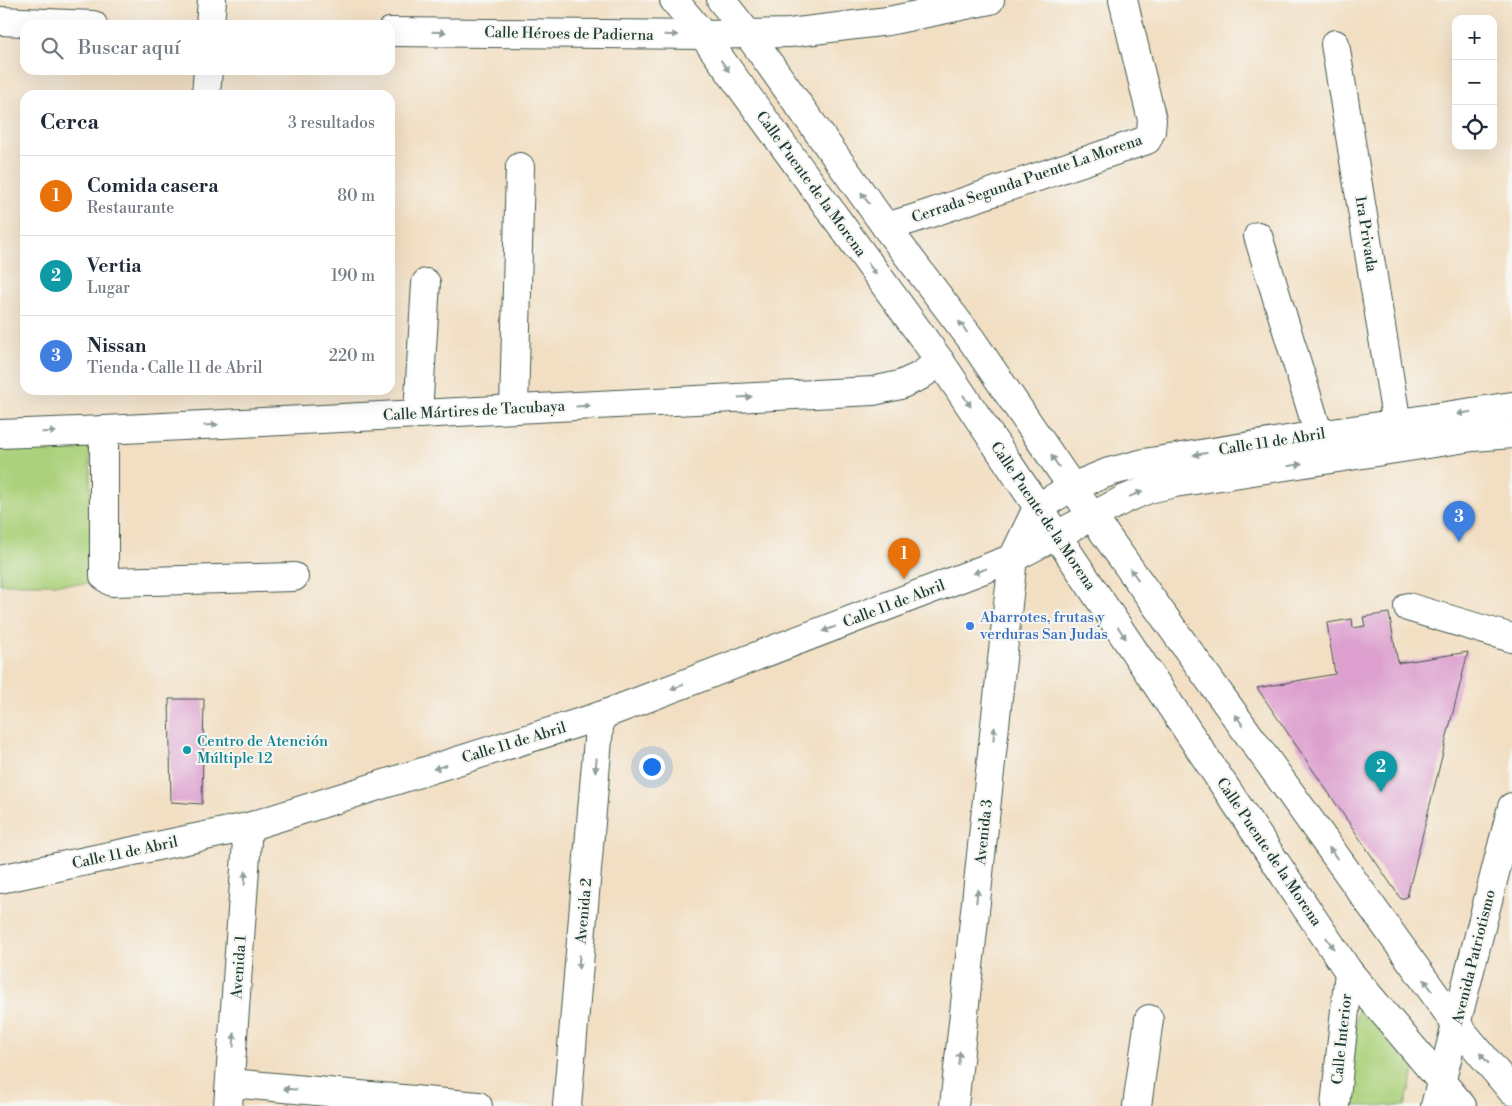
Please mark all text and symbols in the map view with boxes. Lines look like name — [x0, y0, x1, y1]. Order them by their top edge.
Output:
map controls — [1452, 15, 1497, 150]
button: + — [1452, 15, 1497, 60]
search box — [20, 20, 395, 75]
street label: Calle Héroes de Padierna — [484, 23, 654, 45]
one-way arrow — [431, 28, 447, 36]
one-way arrow — [663, 31, 679, 39]
icon: search — [38, 34, 66, 62]
text: Buscar aquí — [78, 36, 180, 60]
one-way arrow — [720, 60, 730, 73]
button: − — [1452, 60, 1497, 105]
button: locate — [1452, 105, 1497, 150]
street label: Calle Puente de la Morena — [752, 108, 870, 261]
text: Cerca — [40, 110, 99, 136]
text: 3 resultados — [288, 113, 375, 133]
street label: Cerrada Segunda Puente La Morena — [909, 130, 1145, 227]
text: Comida casera — [87, 174, 219, 198]
text: 1 — [52, 186, 60, 206]
text: 80 m — [337, 186, 375, 206]
one-way arrow — [860, 191, 870, 205]
street label: 1ra Privada — [1351, 195, 1381, 274]
text: Restaurante — [87, 198, 174, 218]
text: Vertia — [87, 254, 142, 278]
one-way arrow — [867, 262, 877, 276]
text: 2 — [51, 266, 61, 286]
text: 190 m — [331, 266, 375, 286]
text: Lugar — [87, 278, 130, 298]
one-way arrow — [957, 321, 968, 334]
text: Nissan — [87, 334, 146, 358]
text: 3 — [51, 346, 61, 366]
text: 220 m — [329, 346, 375, 366]
text: Tienda · Calle 11 de Abril — [87, 358, 263, 378]
one-way arrow — [738, 393, 754, 401]
one-way arrow — [962, 394, 971, 408]
street label: Calle Mártires de Tacubaya — [382, 397, 566, 425]
one-way arrow — [575, 401, 591, 409]
one-way arrow — [1455, 409, 1471, 417]
one-way arrow — [203, 420, 219, 428]
street label: Calle 11 de Abril — [1217, 424, 1327, 460]
one-way arrow — [41, 428, 57, 436]
street label: Calle Puente de la Morena — [986, 438, 1100, 594]
one-way arrow — [1191, 451, 1207, 459]
one-way arrow — [1050, 454, 1060, 468]
one-way arrow — [1288, 461, 1304, 469]
one-way arrow — [1129, 490, 1143, 498]
pin: 3 — [1443, 501, 1475, 542]
pin: 1 — [888, 538, 920, 579]
one-way arrow — [972, 567, 987, 575]
one-way arrow — [1129, 567, 1139, 581]
street label: Calle 11 de Abril — [840, 576, 948, 632]
place label: Abarrotes, frutas y verduras San Judas — [979, 608, 1108, 644]
marker: Abarrotes, frutas y verduras San Judas — [964, 620, 976, 632]
one-way arrow — [821, 626, 836, 633]
one-way arrow — [1117, 627, 1127, 640]
one-way arrow — [669, 683, 684, 691]
one-way arrow — [1234, 714, 1244, 727]
street label: Calle 11 de Abril — [460, 718, 569, 768]
one-way arrow — [990, 726, 998, 742]
place label: Centro de Atención Múltiple 12 — [197, 732, 328, 768]
marker: Centro de Atención Múltiple 12 — [181, 744, 193, 756]
pin: 2 — [1365, 751, 1397, 792]
your location — [639, 754, 665, 780]
one-way arrow — [592, 757, 600, 773]
one-way arrow — [432, 763, 447, 771]
street label: Calle Puente de la Morena — [1212, 774, 1326, 930]
street label: Avenida 3 — [971, 798, 997, 867]
street label: Calle 11 de Abril — [70, 832, 180, 874]
one-way arrow — [1328, 846, 1338, 860]
one-way arrow — [241, 870, 249, 886]
street label: Avenida 2 — [572, 877, 596, 946]
one-way arrow — [973, 888, 981, 904]
street label: Avenida Patriotismo — [1448, 888, 1500, 1027]
street label: Avenida 1 — [227, 934, 251, 1001]
one-way arrow — [1325, 936, 1335, 949]
one-way arrow — [575, 954, 583, 970]
one-way arrow — [1423, 978, 1433, 992]
street label: Calle Interior — [1328, 992, 1356, 1085]
one-way arrow — [230, 1032, 238, 1048]
one-way arrow — [955, 1049, 963, 1065]
one-way arrow — [1478, 1052, 1489, 1065]
one-way arrow — [281, 1085, 297, 1093]

